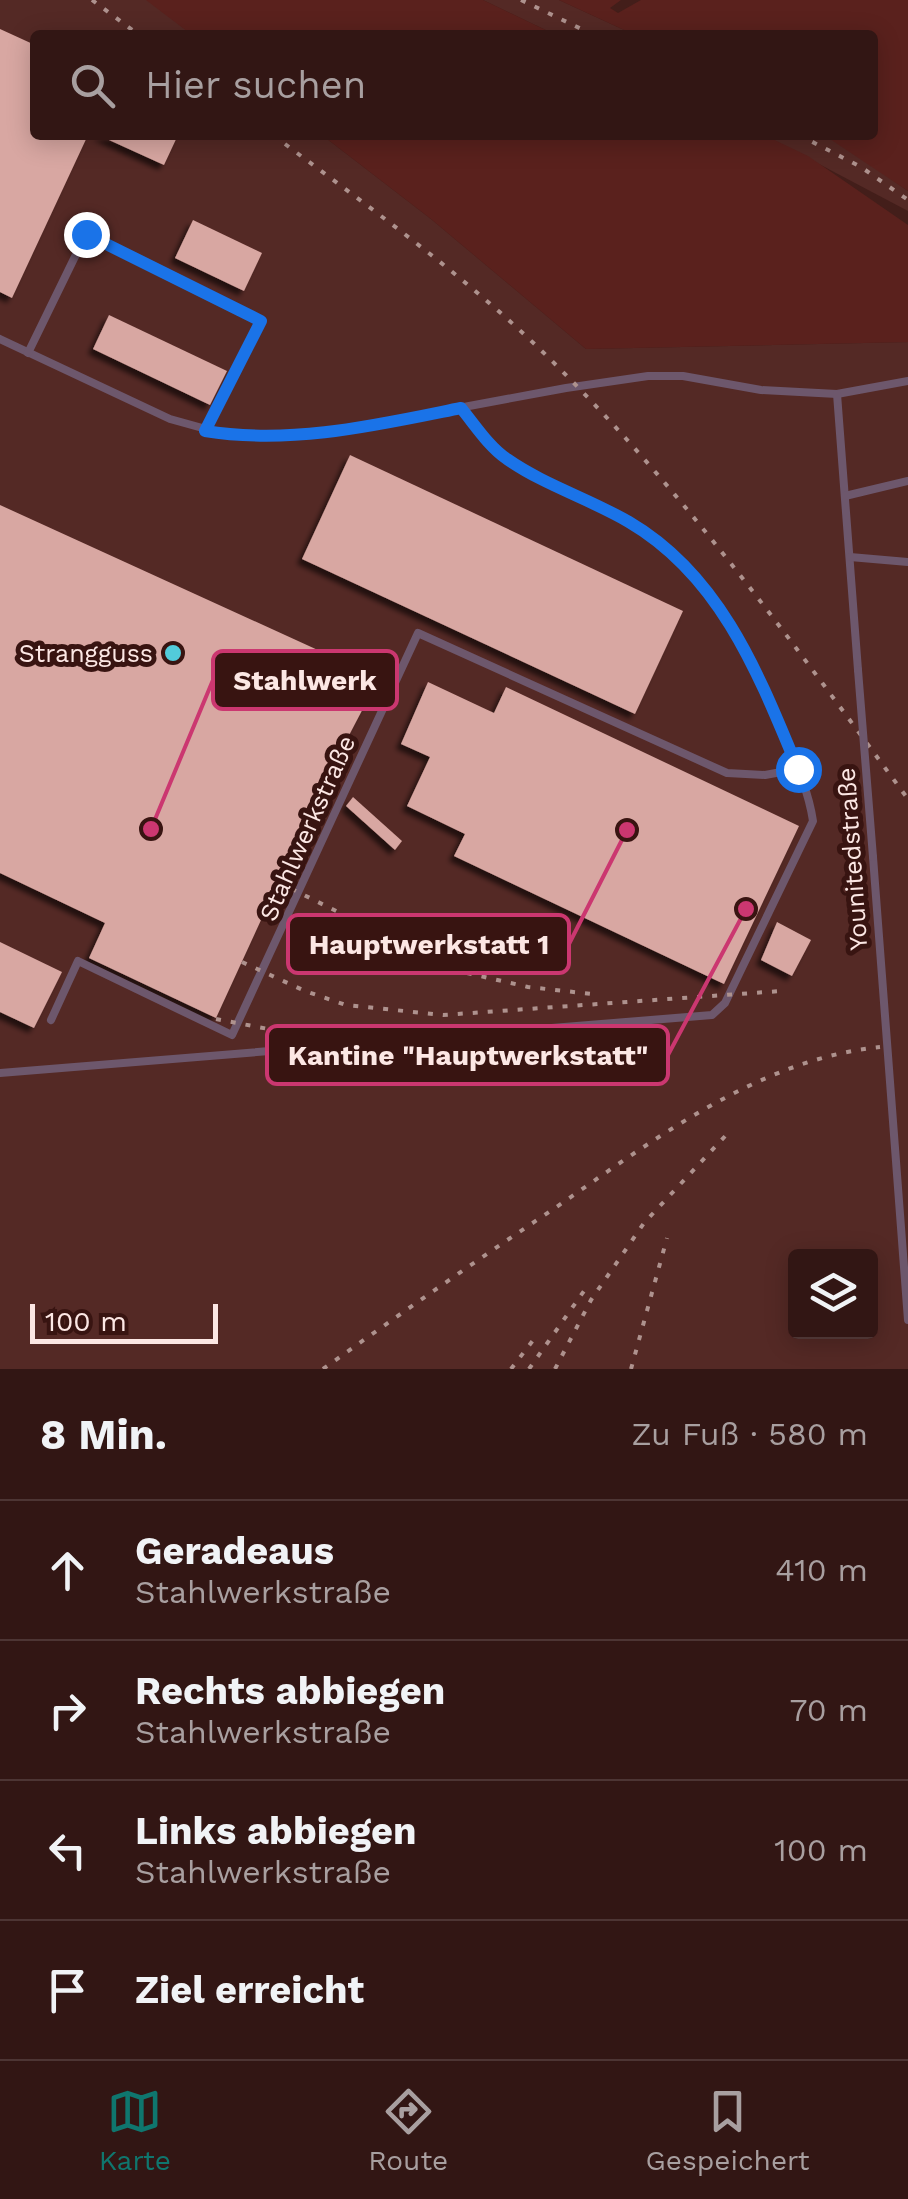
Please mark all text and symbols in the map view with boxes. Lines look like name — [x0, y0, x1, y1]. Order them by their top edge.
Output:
search box — [30, 30, 878, 140]
icon: search — [65, 58, 120, 113]
text: Hier suchen — [145, 63, 366, 107]
route end — [64, 212, 110, 258]
place label: Strangguss — [19, 639, 153, 668]
marker: Strangguss — [162, 642, 184, 664]
callout: Stahlwerk — [213, 651, 397, 709]
text: Stahlwerk — [233, 664, 377, 697]
street label: Stahlwerkstraße — [254, 731, 361, 925]
route start — [776, 747, 822, 793]
street label: Younitedstraße — [832, 767, 873, 951]
callout: Hauptwerkstatt 1 — [288, 915, 569, 973]
text: Hauptwerkstatt 1 — [309, 928, 549, 961]
callout: Kantine "Hauptwerkstatt" — [267, 1026, 668, 1084]
text: Kantine "Hauptwerkstatt" — [288, 1039, 648, 1072]
map controls — [788, 1249, 878, 1339]
button: layers — [788, 1249, 878, 1339]
scale bar — [30, 1299, 218, 1344]
text: 100 m — [45, 1305, 127, 1338]
text: 8 Min. — [40, 1410, 167, 1459]
text: Zu Fuß · 580 m — [631, 1415, 868, 1453]
text: Geradeaus — [135, 1529, 334, 1573]
icon: ahead — [40, 1543, 95, 1598]
text: 410 m — [775, 1551, 868, 1589]
text: Stahlwerkstraße — [135, 1573, 391, 1611]
text: Rechts abbiegen — [135, 1669, 445, 1713]
icon: right — [40, 1683, 95, 1738]
text: 70 m — [789, 1691, 868, 1729]
text: Stahlwerkstraße — [135, 1713, 391, 1751]
text: Links abbiegen — [135, 1809, 417, 1853]
icon: left — [40, 1823, 95, 1878]
text: 100 m — [774, 1831, 868, 1869]
text: Stahlwerkstraße — [135, 1853, 391, 1891]
icon: arrive — [40, 1963, 95, 2018]
text: Ziel erreicht — [135, 1968, 364, 2012]
tab: Karte — [99, 2084, 171, 2177]
tab: Route — [368, 2084, 448, 2177]
tab: Gespeichert — [646, 2084, 809, 2177]

